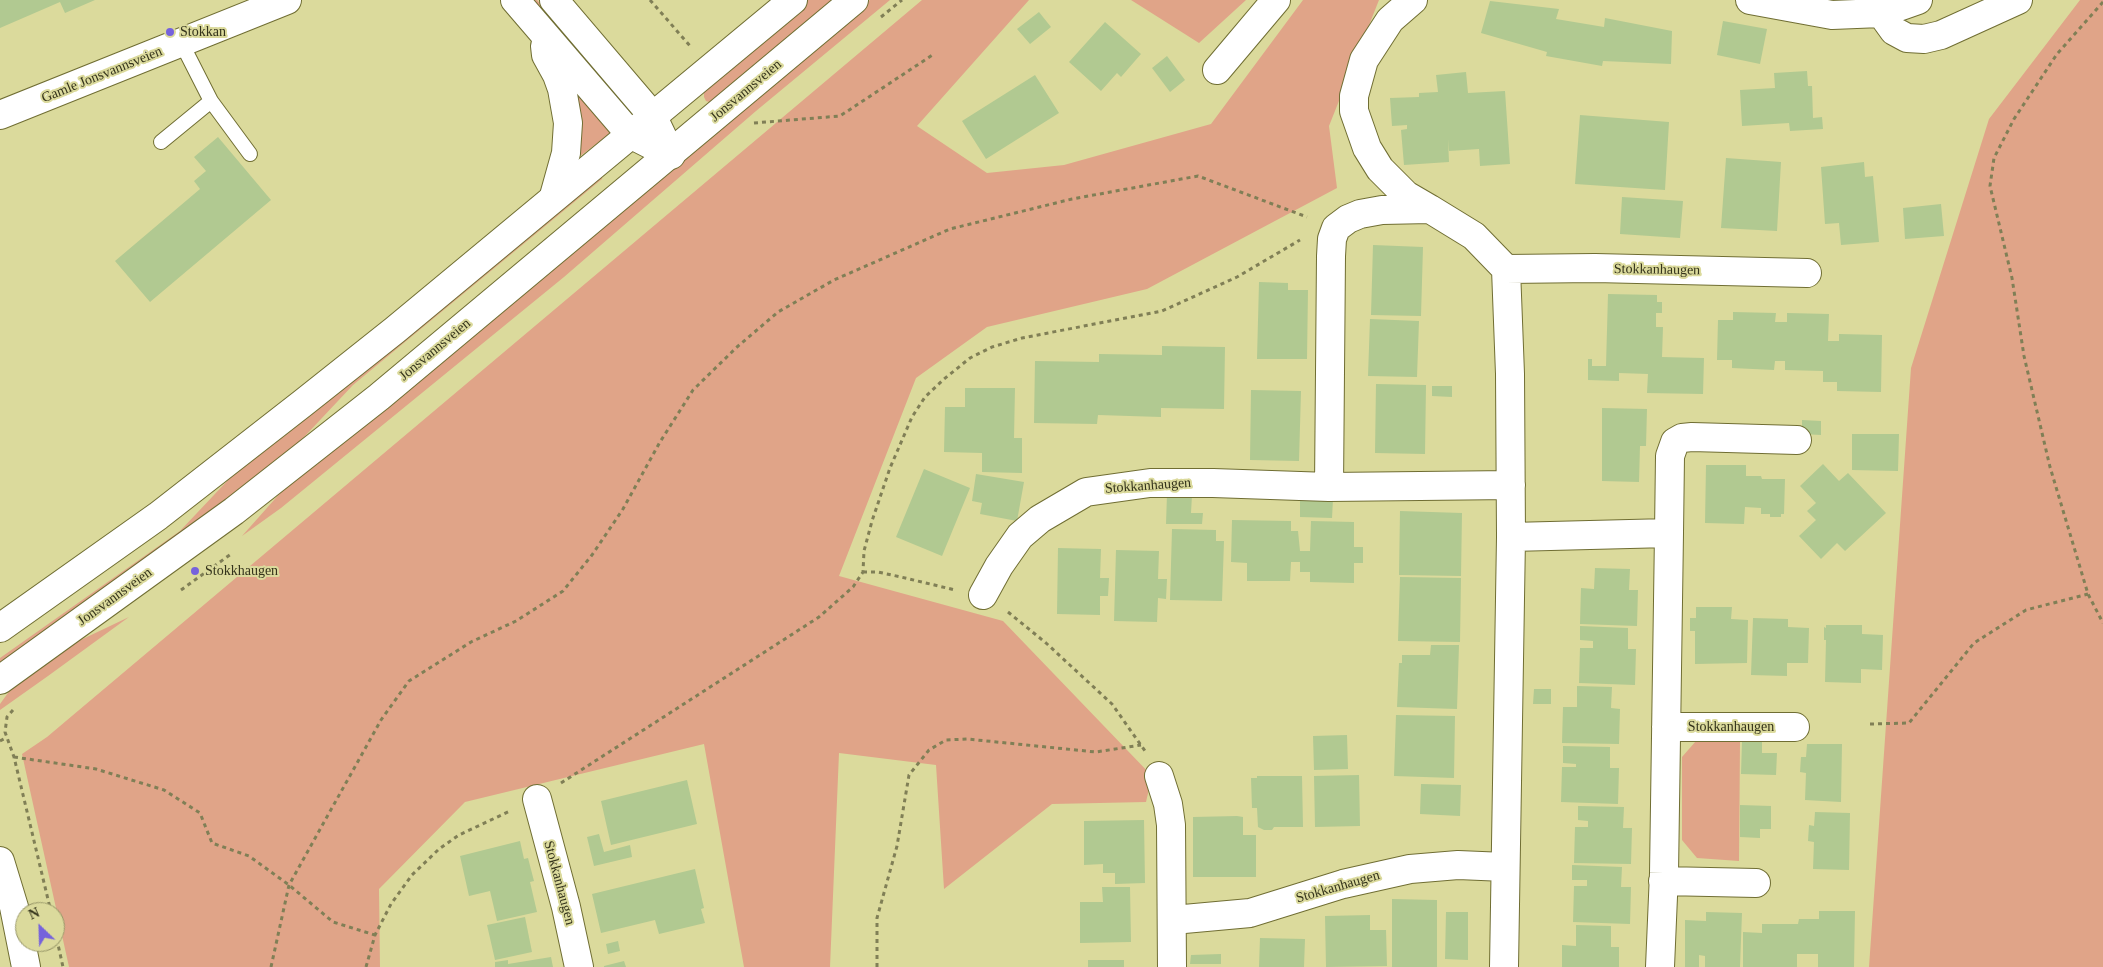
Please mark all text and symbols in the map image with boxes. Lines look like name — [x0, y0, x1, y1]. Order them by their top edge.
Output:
place label: Stokkan — [180, 24, 226, 40]
marker: Stokkan — [164, 26, 176, 38]
street label: Gamle Jonsvannsveien — [39, 43, 165, 107]
street label: Jonsvannsveien — [707, 56, 785, 126]
street label: Stokkanhaugen — [1614, 261, 1700, 279]
street label: Jonsvannsveien — [396, 315, 474, 385]
street label: Stokkanhaugen — [1104, 475, 1192, 497]
place label: Stokkhaugen — [205, 563, 278, 579]
street label: Jonsvannsveien — [75, 564, 155, 630]
marker: Stokkhaugen — [189, 565, 201, 577]
street label: Stokkanhaugen — [1688, 719, 1774, 735]
street label: Stokkanhaugen — [540, 839, 578, 927]
street label: Stokkanhaugen — [1294, 867, 1382, 907]
north arrow — [15, 902, 65, 952]
text: N — [26, 905, 42, 923]

